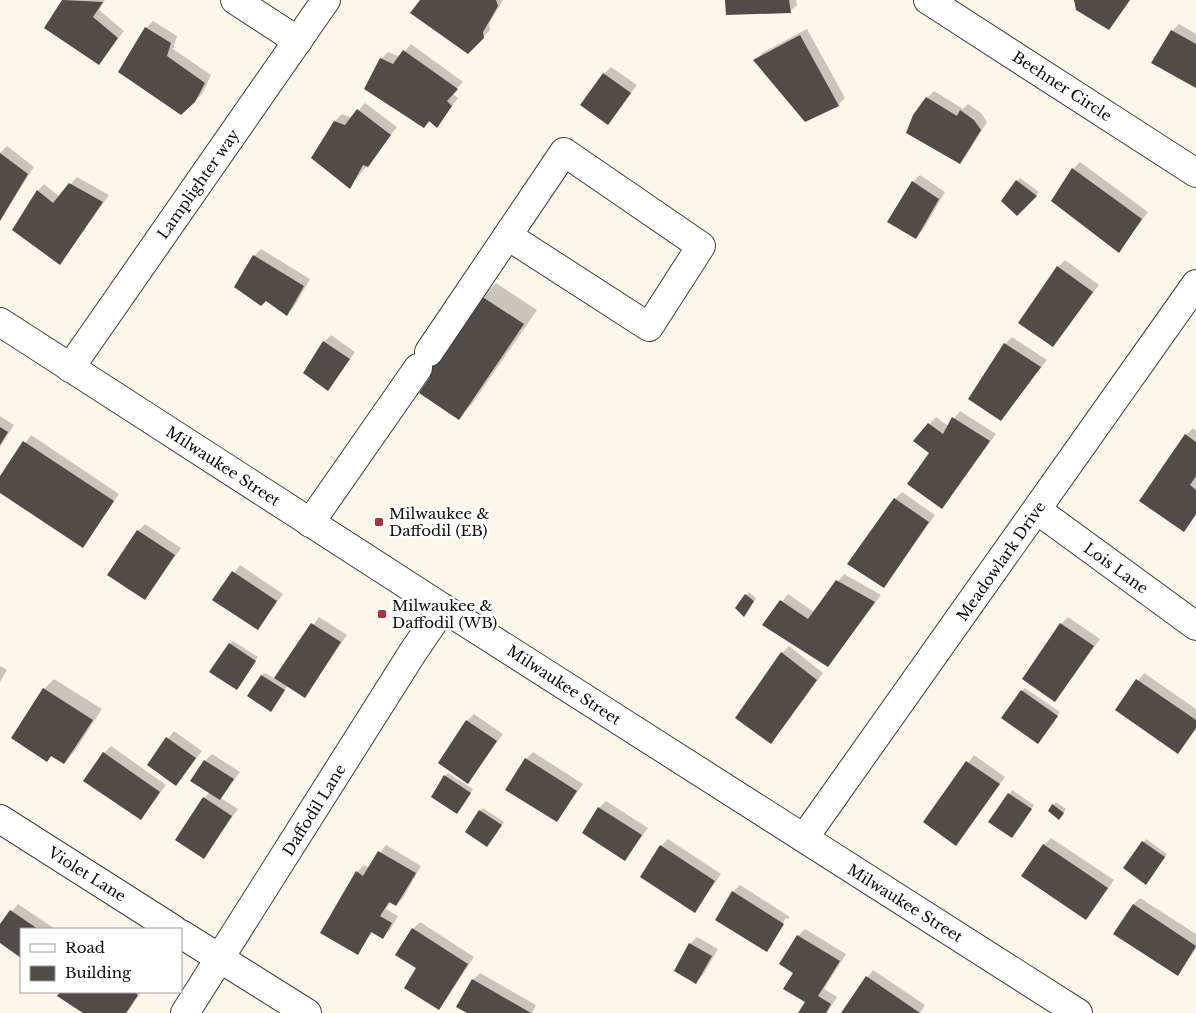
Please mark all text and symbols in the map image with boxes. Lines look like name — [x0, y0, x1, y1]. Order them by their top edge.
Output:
street label: Beehner Circle — [1009, 47, 1115, 125]
street label: Lamplighter way — [153, 125, 243, 243]
street label: Milwaukee Street — [162, 422, 284, 510]
street label: Meadowlark Drive — [953, 497, 1049, 625]
place label: Milwaukee & Daffodil (EB) — [389, 504, 490, 540]
marker: Milwaukee & Daffodil (EB) — [373, 516, 385, 528]
street label: Lois Lane — [1080, 538, 1152, 598]
place label: Milwaukee & Daffodil (WB) — [392, 596, 497, 632]
marker: Milwaukee & Daffodil (WB) — [376, 608, 388, 620]
street label: Milwaukee Street — [503, 641, 625, 729]
street label: Daffodil Lane — [278, 761, 350, 859]
street label: Violet Lane — [44, 842, 129, 905]
street label: Milwaukee Street — [844, 860, 967, 946]
legend — [20, 928, 182, 993]
text: Road — [65, 938, 105, 957]
text: Building — [65, 963, 132, 982]

